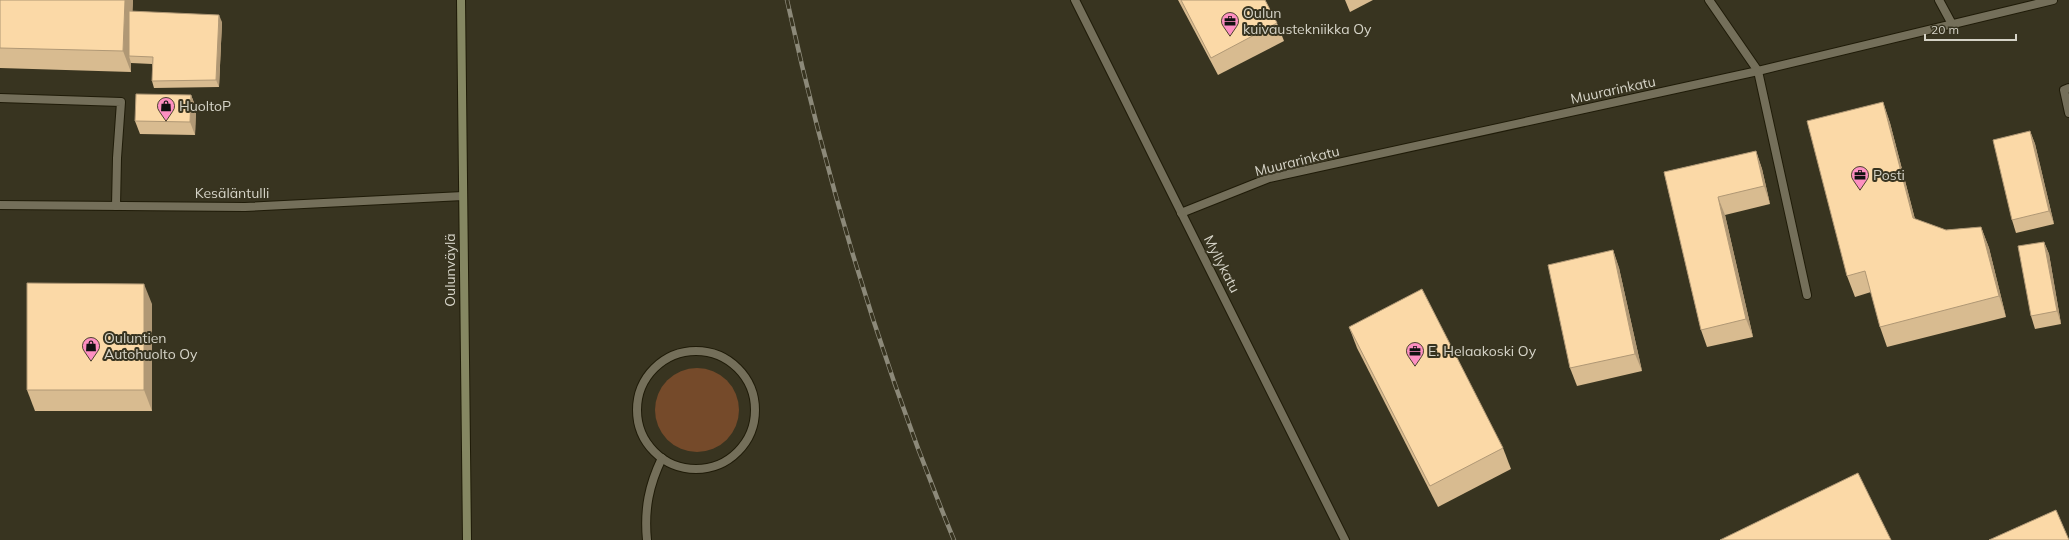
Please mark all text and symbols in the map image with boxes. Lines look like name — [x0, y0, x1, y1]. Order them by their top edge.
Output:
place label: Oulun kuivaustekniikka Oy — [1243, 4, 1372, 38]
office icon: Oulun kuivaustekniikka Oy — [1220, 11, 1240, 36]
scale bar — [1925, 16, 2016, 42]
text: 20 m — [1931, 22, 1959, 37]
street label: Muurarinkatu — [1569, 72, 1657, 108]
shop icon: HuoltoP — [156, 96, 176, 121]
place label: HuoltoP — [179, 97, 231, 115]
street label: Muurarinkatu — [1253, 142, 1341, 180]
office icon: Posti — [1850, 165, 1870, 190]
place label: Posti — [1873, 166, 1905, 184]
street label: Kesäläntulli — [195, 184, 269, 202]
street label: Myllykatu — [1200, 232, 1244, 296]
street label: Oulunväylä — [441, 233, 459, 307]
place label: Ouluntien Autohuolto Oy — [104, 329, 198, 363]
shop icon: Ouluntien Autohuolto Oy — [81, 336, 101, 361]
office icon: E. Helaakoski Oy — [1405, 341, 1425, 366]
place label: E. Helaakoski Oy — [1428, 342, 1537, 360]

